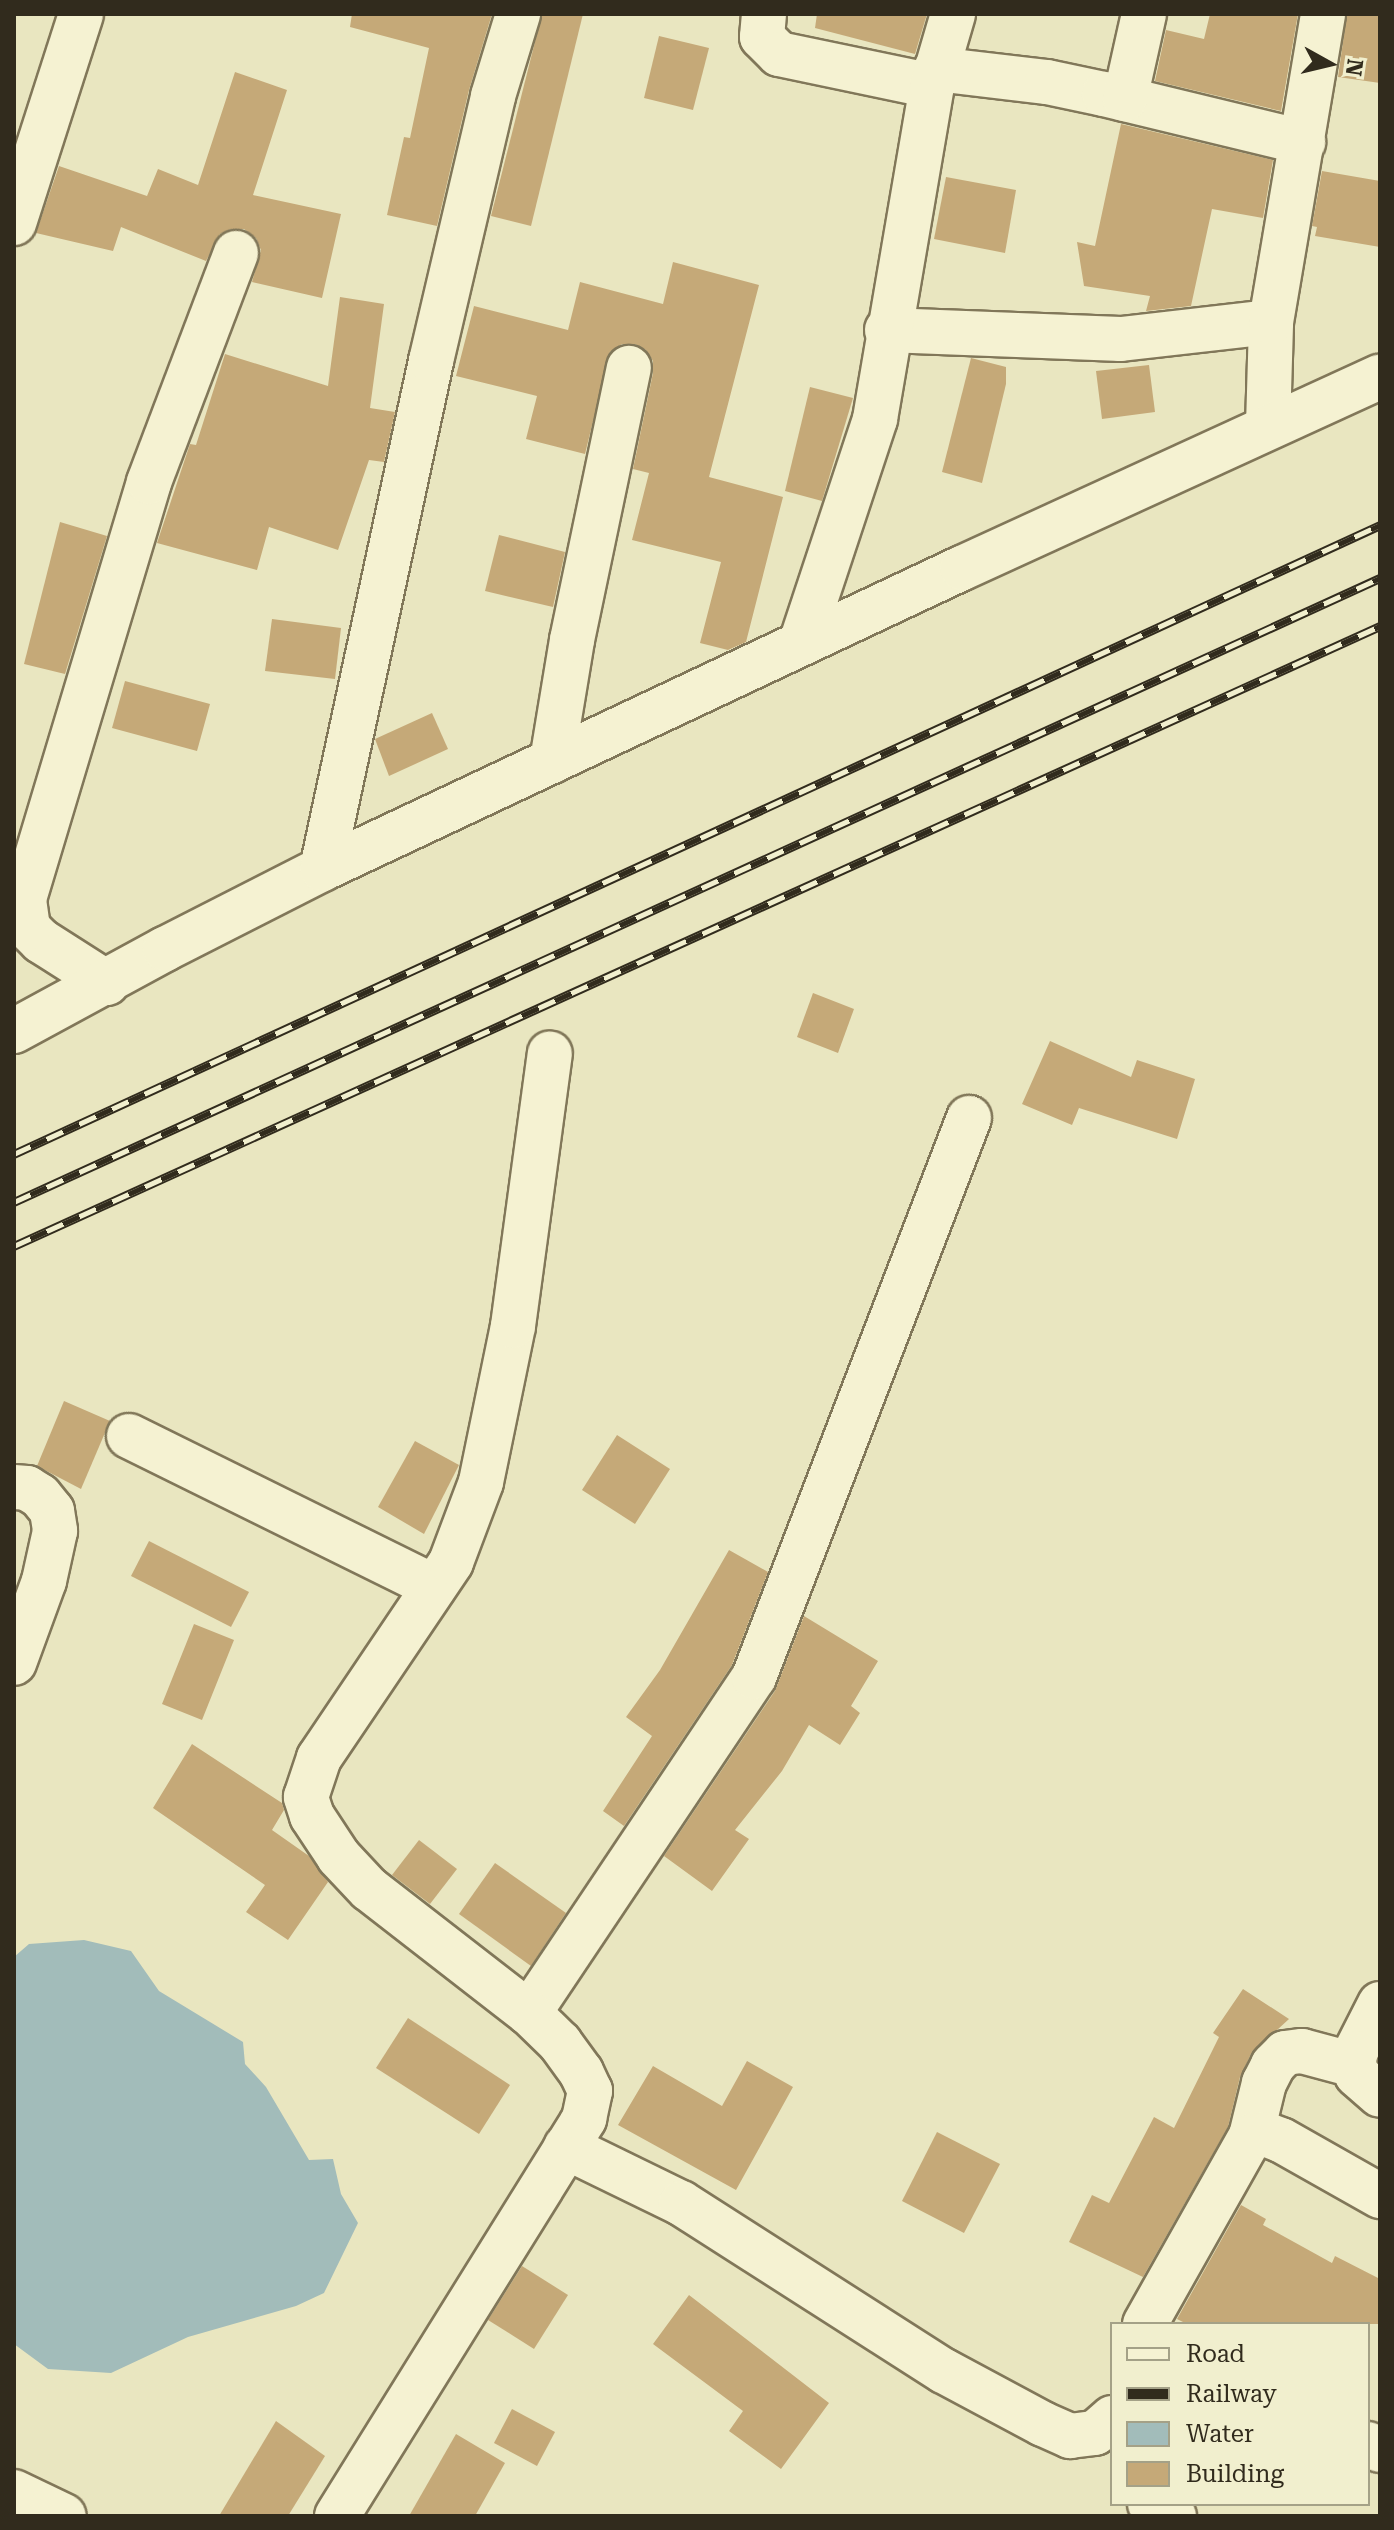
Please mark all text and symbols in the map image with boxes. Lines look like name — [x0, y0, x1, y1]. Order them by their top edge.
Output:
north arrow — [1290, 24, 1370, 104]
text: N — [1341, 57, 1368, 78]
legend — [1110, 2322, 1370, 2506]
text: Road — [1186, 2340, 1245, 2368]
text: Railway — [1186, 2380, 1277, 2408]
text: Water — [1186, 2420, 1254, 2448]
text: Building — [1186, 2460, 1284, 2488]

